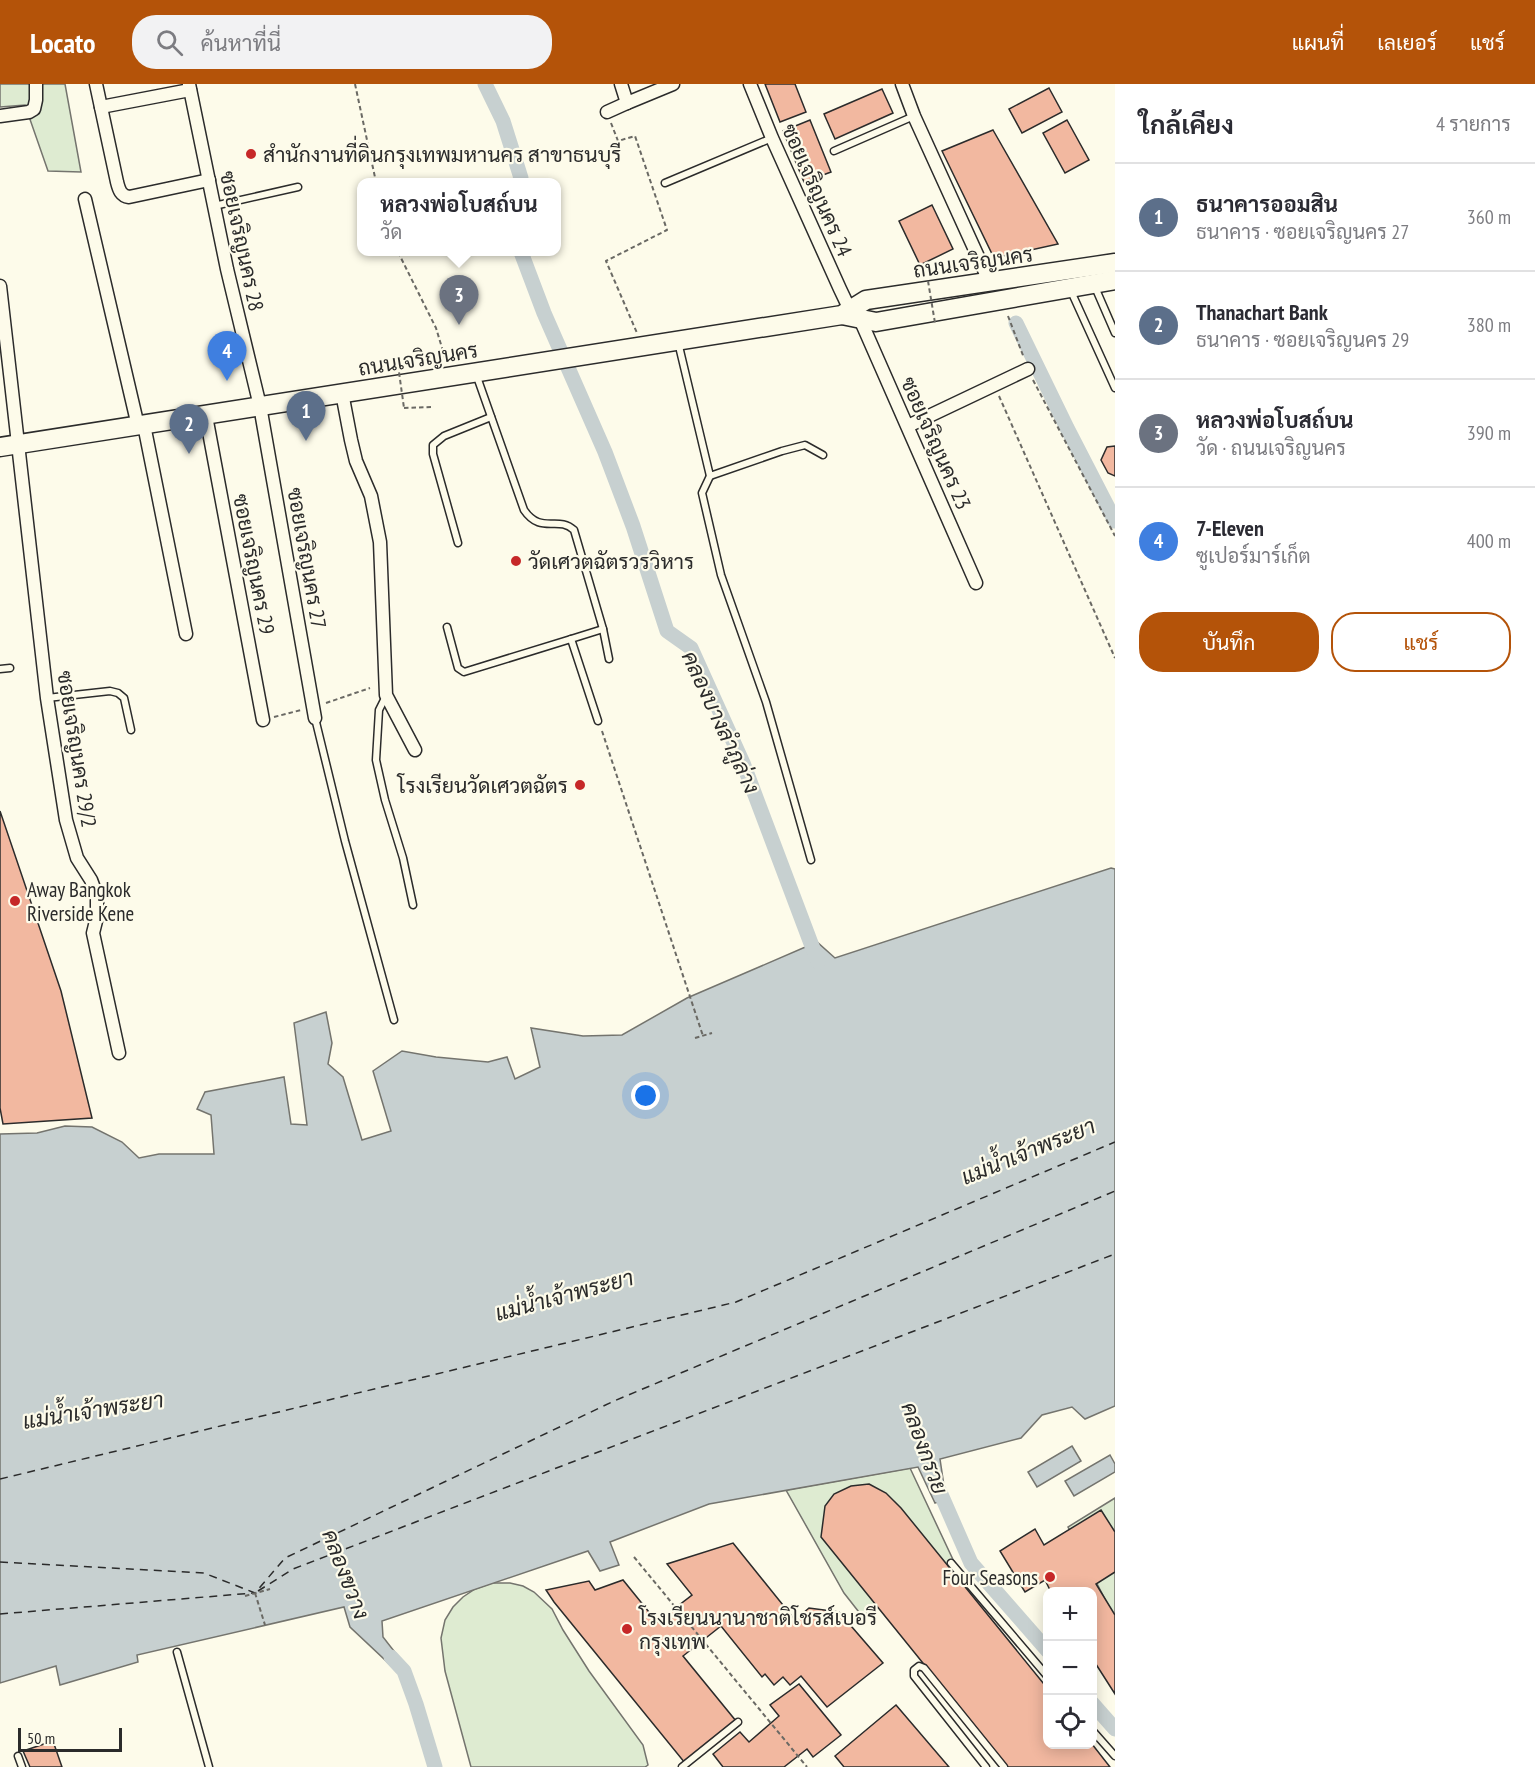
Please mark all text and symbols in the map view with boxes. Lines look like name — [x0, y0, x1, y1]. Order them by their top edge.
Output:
search box — [132, 15, 552, 69]
text: Locato — [30, 24, 96, 61]
icon: search — [153, 26, 186, 59]
text: ค้นหาที่นี่ — [201, 29, 281, 57]
text: แผนที่ — [1292, 29, 1344, 56]
text: เลเยอร์ — [1377, 29, 1437, 56]
text: แชร์ — [1470, 29, 1505, 56]
text: ใกล้เคียง — [1139, 108, 1234, 141]
text: 4 รายการ — [1436, 111, 1511, 137]
street label: ซอยเจริญนคร 24 — [776, 119, 859, 261]
place label: สํานักงานที่ดินกรุงเทพมหานคร สาขาธนบุรี — [263, 135, 621, 169]
marker: สํานักงานที่ดินกรุงเทพมหานคร สาขาธนบุรี — [244, 147, 258, 161]
street label: ซอยเจริญนคร 28 — [214, 168, 270, 314]
popup — [357, 178, 561, 256]
text: หลวงพ่อโบสถ์บน — [380, 190, 538, 218]
text: ธนาคารออมสิน — [1196, 190, 1338, 218]
text: 1 — [1154, 204, 1163, 230]
text: 360 m — [1467, 204, 1511, 230]
text: วัด — [380, 219, 402, 245]
text: ธนาคาร · ซอยเจริญนคร 27 — [1196, 219, 1409, 245]
street label: ถนนเจริญนคร — [911, 240, 1035, 284]
pin: 3 — [440, 276, 478, 325]
text: Thanachart Bank — [1196, 298, 1328, 326]
text: 2 — [1154, 312, 1163, 338]
text: 380 m — [1467, 312, 1511, 338]
text: ธนาคาร · ซอยเจริญนคร 29 — [1196, 327, 1409, 353]
pin: 4 — [208, 332, 246, 381]
street label: ถนนเจริญนคร — [356, 336, 480, 382]
street label: ซอยเจริญนคร 23 — [895, 372, 977, 514]
pin: 1 — [286, 392, 326, 441]
pin: 2 — [170, 404, 208, 454]
text: หลวงพ่อโบสถ์บน — [1196, 406, 1354, 434]
text: 3 — [1154, 420, 1163, 446]
text: 390 m — [1467, 420, 1511, 446]
text: วัด · ถนนเจริญนคร — [1196, 435, 1346, 461]
street label: ซอยเจริญนคร 27 — [281, 485, 333, 631]
street label: ซอยเจริญนคร 29 — [227, 491, 281, 637]
text: 7-Eleven — [1196, 514, 1264, 542]
text: 4 — [1154, 528, 1163, 554]
text: 400 m — [1467, 528, 1511, 554]
text: ซูเปอร์มาร์เก็ต — [1196, 543, 1311, 569]
place label: วัดเศวตฉัตรวรวิหาร — [528, 548, 694, 575]
marker: วัดเศวตฉัตรวรวิหาร — [509, 554, 523, 568]
button: บันทึก — [1139, 612, 1319, 672]
button: แชร์ — [1331, 612, 1511, 672]
water label: คลองบางลำภูล่าง — [674, 646, 766, 799]
street label: ซอยเจริญนคร 29/2 — [51, 669, 103, 829]
place label: โรงเรียนวัดเศวตฉัตร — [397, 772, 568, 799]
marker: โรงเรียนวัดเศวตฉัตร — [573, 778, 587, 792]
place label: Away Bangkok Riverside Kene — [27, 876, 134, 927]
marker: Away Bangkok Riverside Kene — [8, 894, 22, 908]
your location — [631, 1081, 660, 1110]
water label: แม่น้ำเจ้าพระยา — [955, 1107, 1099, 1191]
water label: แม่น้ำเจ้าพระยา — [490, 1258, 636, 1327]
water label: แม่น้ำเจ้าพระยา — [20, 1380, 165, 1435]
water label: คลองกรวย — [895, 1398, 955, 1498]
water label: คลองขวาง — [316, 1525, 376, 1623]
place label: Four Seasons — [942, 1564, 1038, 1591]
marker: Four Seasons — [1043, 1570, 1057, 1584]
map controls — [1043, 1587, 1097, 1749]
button: + — [1043, 1587, 1097, 1641]
place label: โรงเรียนนานาชาติโชรส์เบอรี กรุงเทพ — [638, 1604, 877, 1656]
marker: โรงเรียนนานาชาติโชรส์เบอรี กรุงเทพ — [620, 1622, 634, 1636]
button: − — [1043, 1641, 1097, 1695]
button: locate — [1043, 1695, 1097, 1749]
scale bar — [18, 1725, 122, 1752]
text: 50 m — [27, 1728, 55, 1748]

